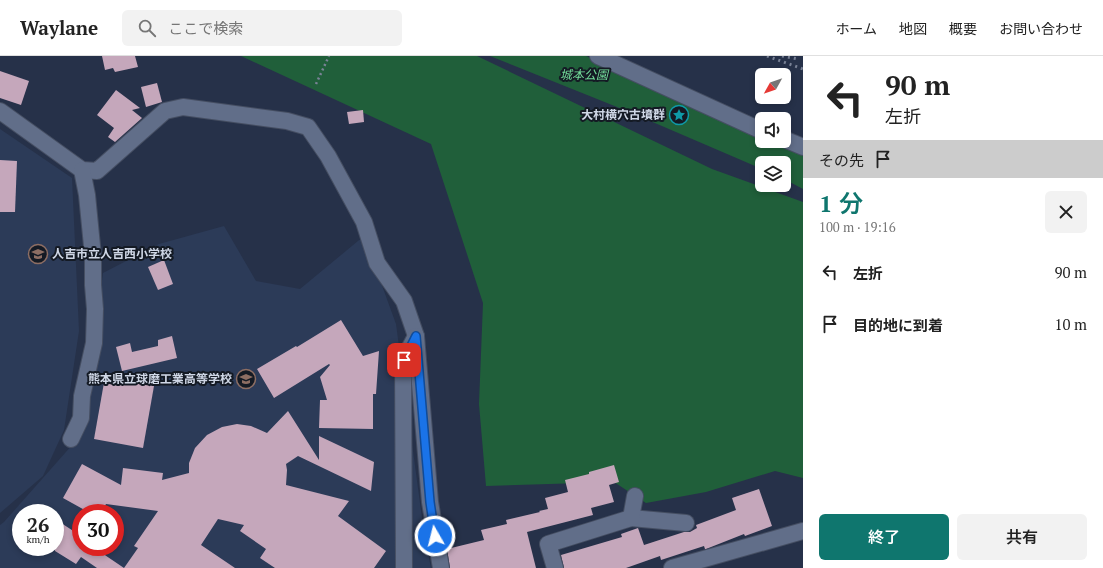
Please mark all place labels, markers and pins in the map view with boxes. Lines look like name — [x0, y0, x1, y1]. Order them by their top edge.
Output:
place icon: 大村横穴古墳群 — [668, 104, 690, 126]
place label: 大村横穴古墳群 — [581, 107, 665, 122]
school or university icon: 人吉市立人吉西小学校 — [27, 243, 49, 265]
place label: 人吉市立人吉西小学校 — [52, 246, 172, 261]
pin — [387, 343, 421, 377]
school or university icon: 熊本県立球磨工業高等学校 — [235, 368, 257, 390]
place label: 熊本県立球磨工業高等学校 — [88, 371, 232, 386]

